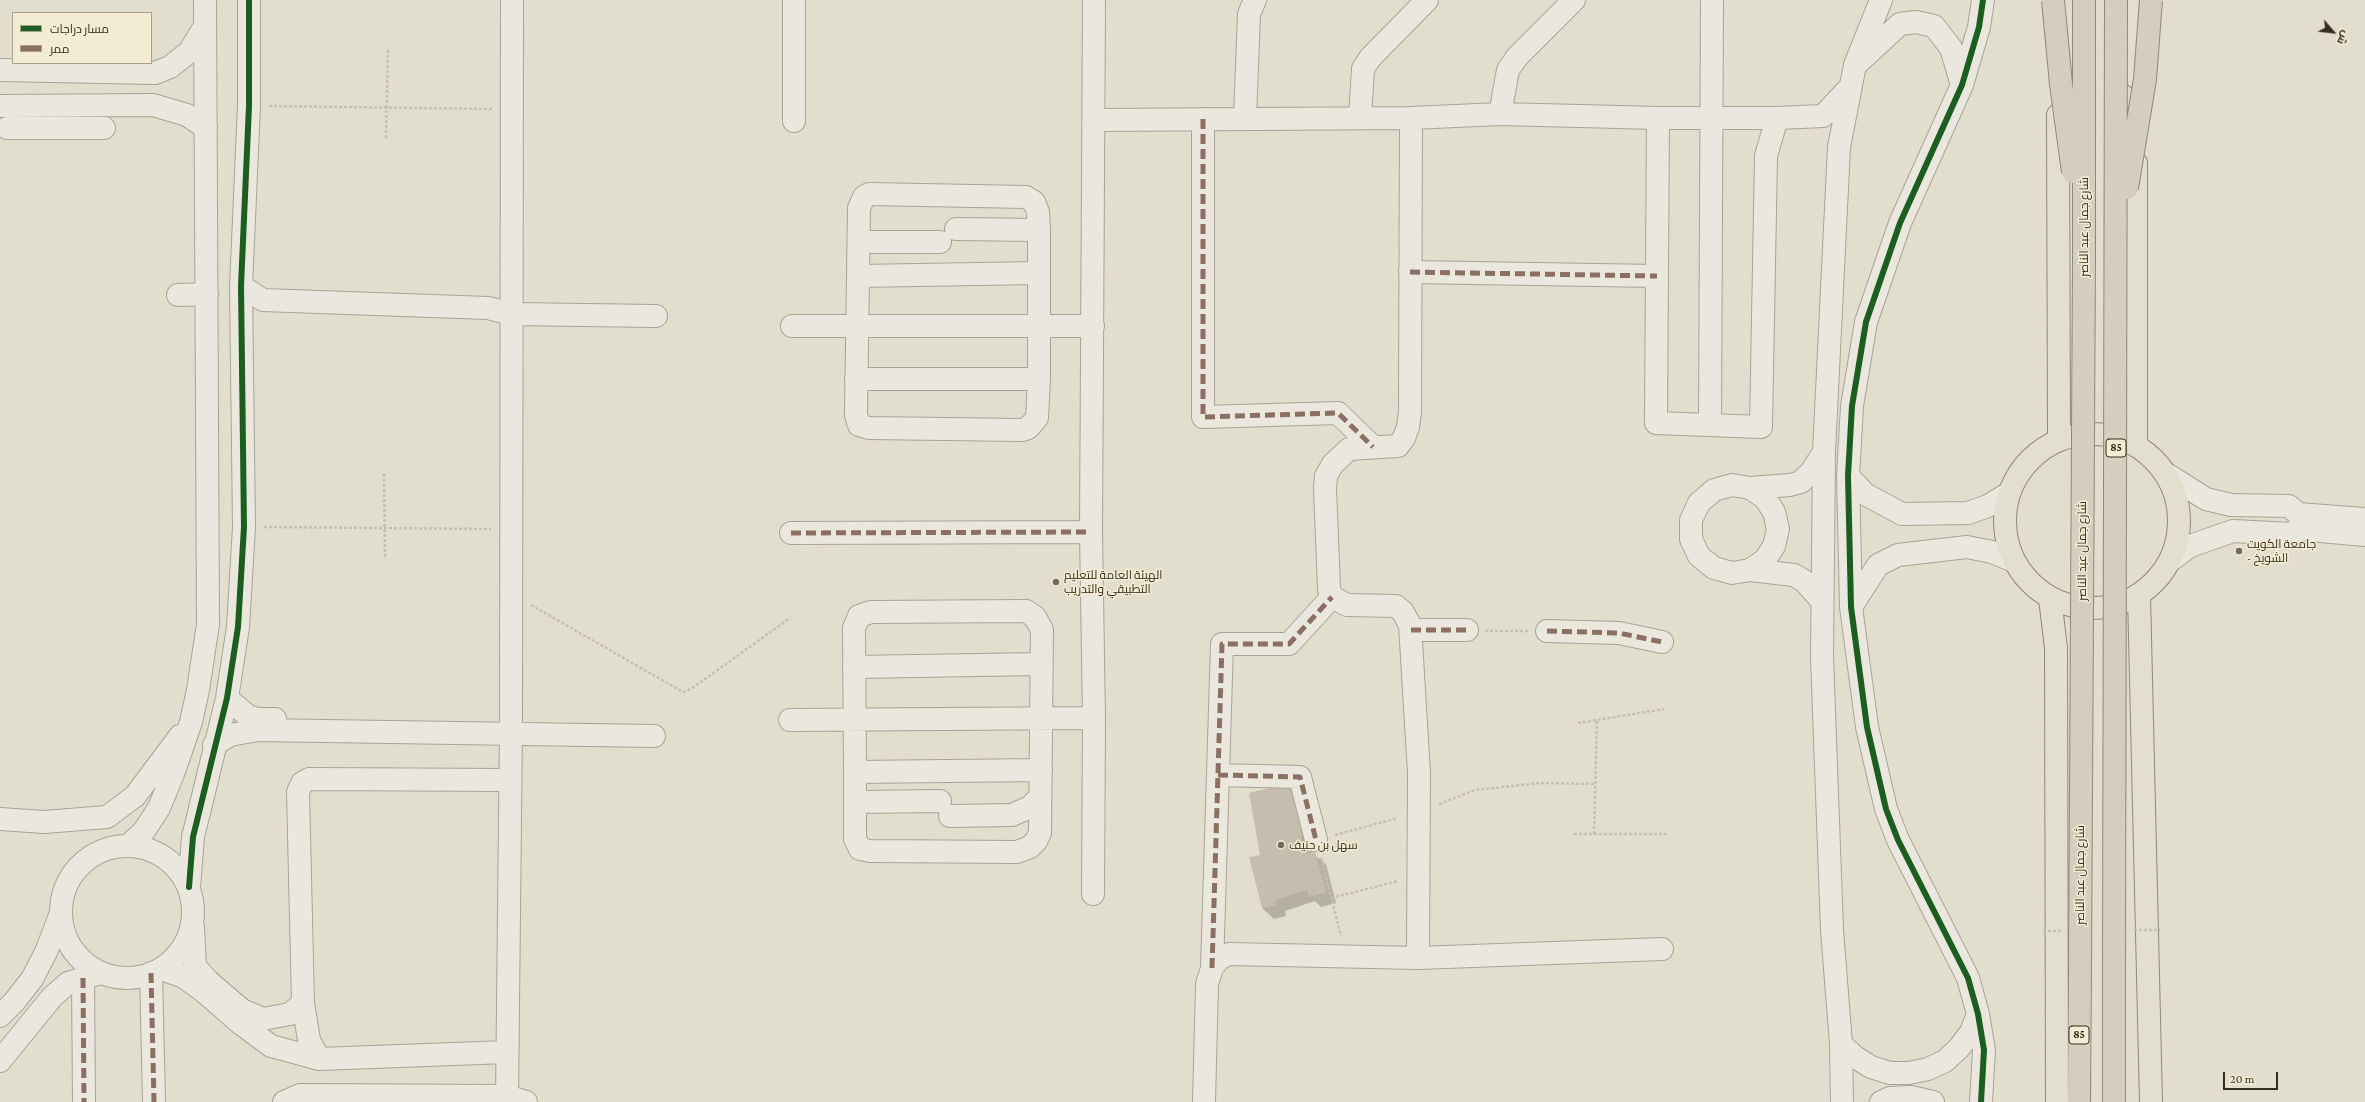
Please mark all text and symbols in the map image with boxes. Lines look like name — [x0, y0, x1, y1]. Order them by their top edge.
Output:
legend — [12, 12, 152, 64]
north arrow — [2313, 12, 2353, 52]
text: مسار دراجات — [50, 22, 109, 36]
text: ش — [2335, 29, 2352, 47]
text: ممر — [50, 42, 69, 56]
street label: شارع جمال عبد الناصر — [2077, 177, 2091, 277]
road number: 85 — [2106, 439, 2126, 457]
street label: شارع جمال عبد الناصر — [2075, 501, 2089, 601]
place label: جامعة الكويت - الشويخ — [2247, 537, 2316, 565]
marker: جامعة الكويت - الشويخ — [2234, 546, 2244, 556]
place label: الهيئة العامة للتعليم التطبيقي والتدريب — [1064, 568, 1163, 596]
marker: الهيئة العامة للتعليم التطبيقي والتدريب — [1051, 577, 1061, 587]
street label: شارع جمال عبد الناصر — [2073, 825, 2087, 925]
place label: سهل بن حنيف — [1289, 838, 1358, 852]
marker: سهل بن حنيف — [1276, 840, 1286, 850]
road number: 85 — [2069, 1026, 2089, 1044]
scale bar — [2225, 1064, 2280, 1090]
text: 20 m — [2230, 1072, 2254, 1086]

